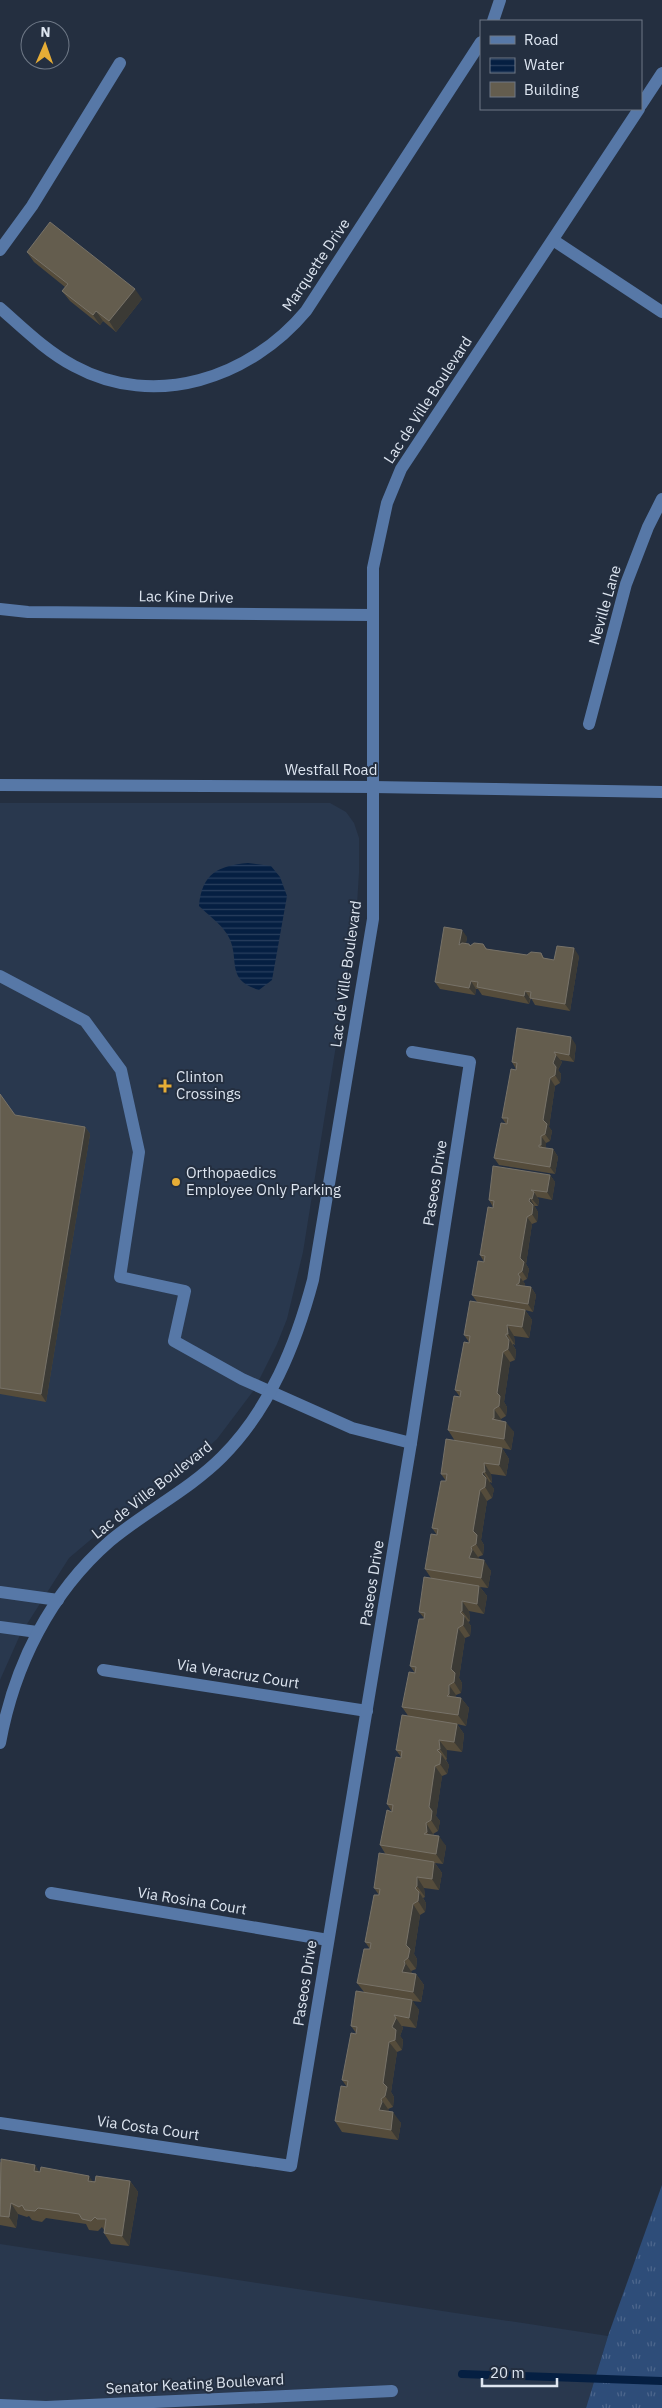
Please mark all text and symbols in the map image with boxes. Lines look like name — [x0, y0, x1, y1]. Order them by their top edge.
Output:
north arrow — [20, 20, 70, 70]
legend — [480, 20, 642, 110]
text: N — [40, 23, 51, 41]
text: Road — [524, 30, 559, 49]
text: Water — [524, 55, 565, 74]
text: Building — [524, 80, 579, 99]
street label: Marquette Drive — [278, 215, 354, 315]
street label: Lac de Ville Boulevard — [379, 332, 476, 467]
street label: Neville Lane — [584, 563, 625, 647]
street label: Lac Kine Drive — [138, 586, 234, 607]
street label: Westfall Road — [285, 760, 377, 779]
street label: Lac de Ville Boulevard — [326, 899, 365, 1049]
place label: Clinton Crossings — [176, 1067, 241, 1103]
marker: Clinton Crossings — [158, 1079, 172, 1093]
street label: Paseos Drive — [418, 1139, 451, 1227]
place label: Orthopaedics Employee Only Parking — [186, 1163, 341, 1199]
marker: Orthopaedics Employee Only Parking — [170, 1176, 182, 1188]
street label: Lac de Ville Boulevard — [87, 1437, 216, 1543]
street label: Paseos Drive — [355, 1539, 388, 1627]
street label: Via Veracruz Court — [175, 1654, 301, 1693]
street label: Via Rosina Court — [136, 1882, 248, 1919]
street label: Paseos Drive — [288, 1939, 321, 2027]
street label: Via Costa Court — [96, 2111, 201, 2144]
scale bar — [482, 2356, 557, 2388]
text: 20 m — [490, 2363, 525, 2382]
street label: Senator Keating Boulevard — [105, 2369, 285, 2398]

